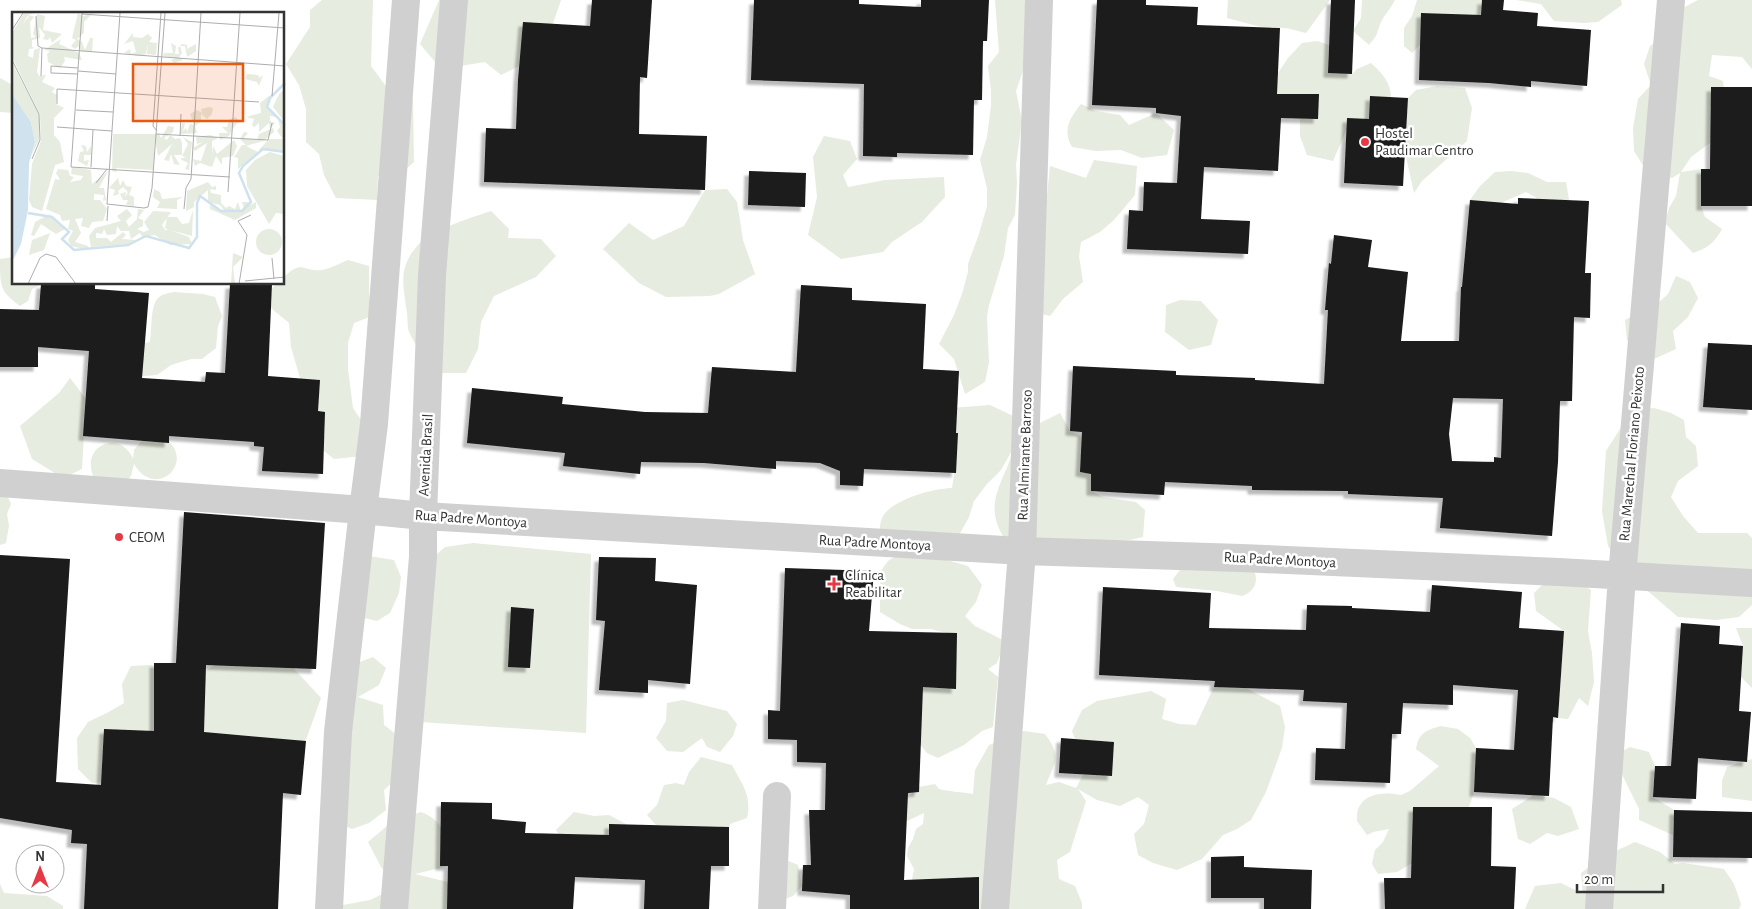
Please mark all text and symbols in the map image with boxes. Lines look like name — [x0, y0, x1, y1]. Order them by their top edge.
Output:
inset map — [12, 12, 285, 285]
place label: Hostel Paudimar Centro — [1375, 126, 1474, 158]
marker: Hostel Paudimar Centro — [1359, 136, 1371, 148]
street label: Rua Marechal Floriano Peixoto — [1617, 366, 1647, 542]
street label: Rua Almirante Barroso — [1015, 389, 1035, 521]
street label: Avenida Brasil — [416, 413, 436, 497]
street label: Rua Padre Montoya — [414, 508, 528, 530]
place label: CEOM — [129, 530, 165, 545]
marker: CEOM — [113, 531, 125, 543]
street label: Rua Padre Montoya — [818, 533, 932, 553]
street label: Rua Padre Montoya — [1223, 550, 1337, 570]
place label: Clínica Reabilitar — [845, 568, 902, 600]
marker: Clínica Reabilitar — [827, 577, 841, 591]
north arrow — [15, 844, 65, 894]
text: N — [35, 850, 45, 864]
scale bar — [1577, 862, 1663, 894]
text: 20 m — [1584, 872, 1613, 887]

